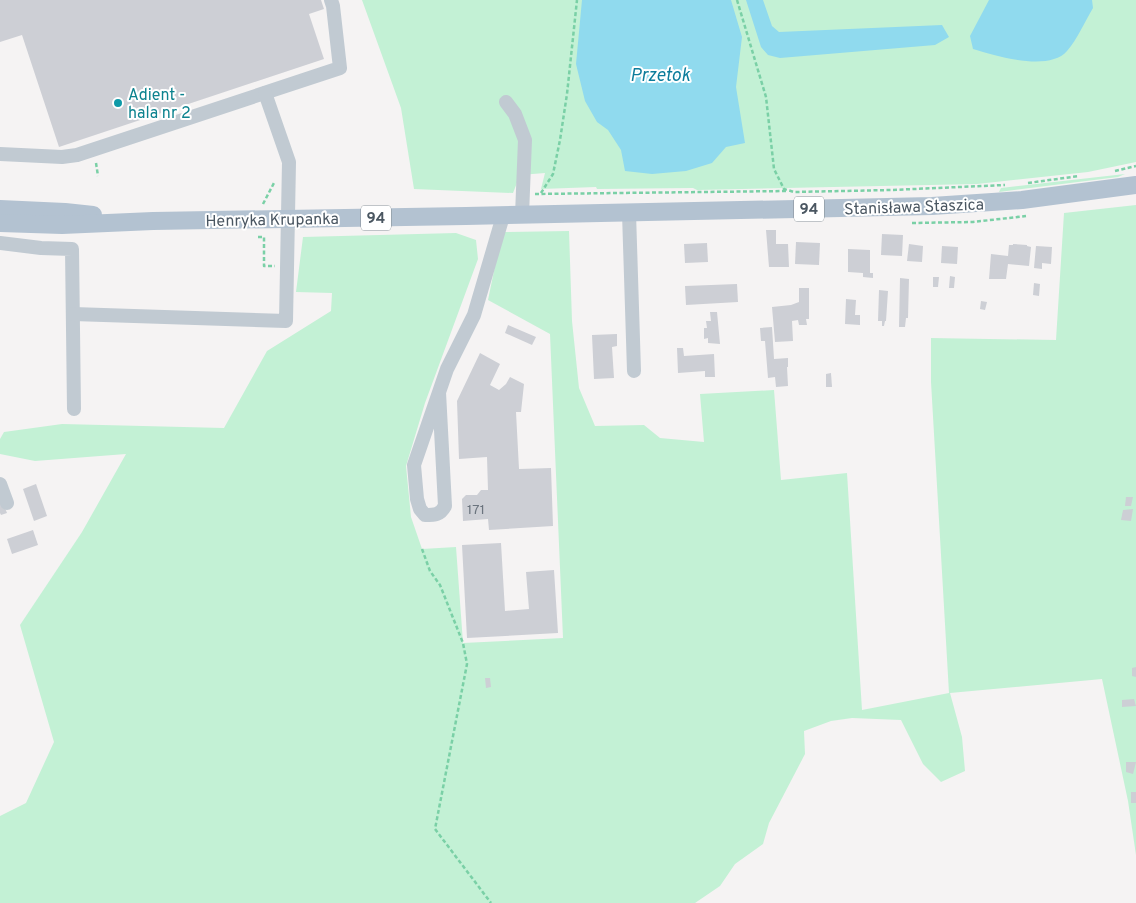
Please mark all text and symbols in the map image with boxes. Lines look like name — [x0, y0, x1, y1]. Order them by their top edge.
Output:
water label: Przetok — [630, 65, 691, 88]
place label: Adient - hala nr 2 — [128, 86, 191, 124]
marker: Adient - hala nr 2 — [112, 97, 124, 109]
road number: 94 — [794, 196, 824, 222]
street label: Stanisława Staszica — [844, 196, 984, 220]
road number: 94 — [361, 206, 391, 230]
street label: Henryka Krupanka — [205, 210, 339, 232]
house number: 171 — [467, 502, 485, 519]

